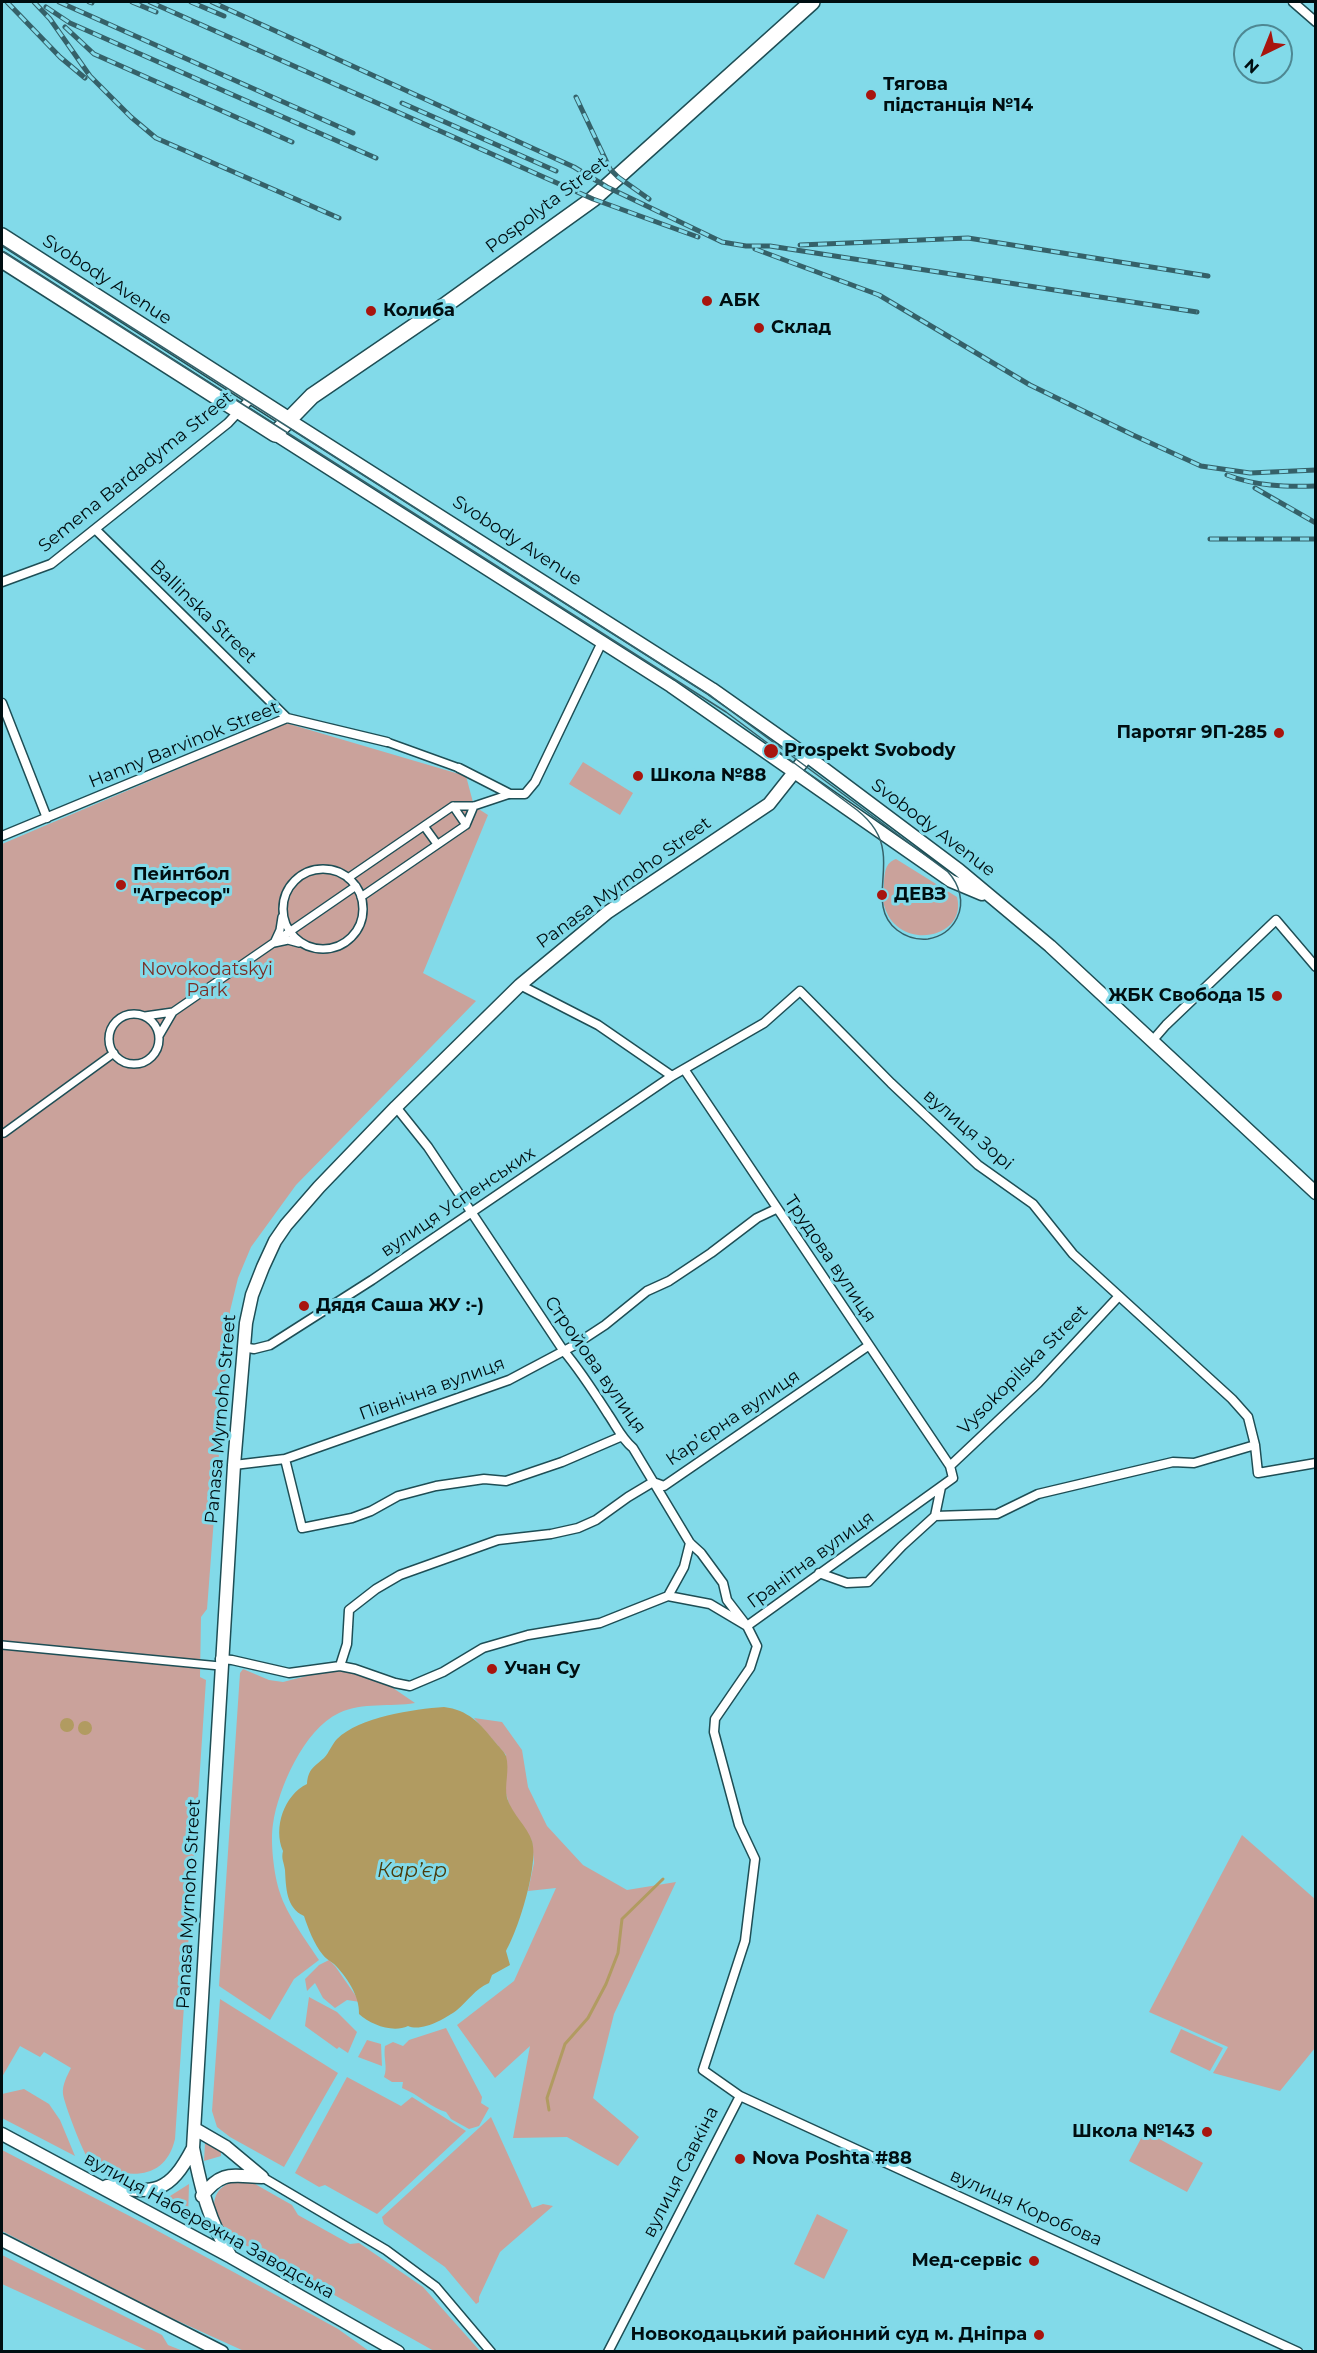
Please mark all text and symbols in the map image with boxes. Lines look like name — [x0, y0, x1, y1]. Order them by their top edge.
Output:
north arrow — [1233, 24, 1293, 84]
text: N — [1241, 55, 1263, 77]
place label: Тягова пiдстанцiя №14 — [883, 74, 1033, 116]
marker: Тягова пiдстанцiя №14 — [864, 88, 878, 102]
street label: Pospolyta Street — [482, 152, 612, 258]
street label: Svobody Avenue — [38, 230, 176, 330]
place label: АБК — [719, 290, 760, 312]
marker: АБК — [700, 294, 714, 308]
place label: Колиба — [383, 300, 455, 322]
marker: Колиба — [364, 304, 378, 318]
place label: Склад — [771, 317, 831, 339]
marker: Склад — [752, 321, 766, 335]
street label: Semena Bardadyma Street — [34, 387, 238, 557]
street label: Svobody Avenue — [448, 491, 586, 591]
street label: Ballinska Street — [145, 556, 261, 668]
street label: Hanny Barvinok Street — [86, 697, 282, 793]
place label: Паротяг 9П-285 — [1116, 722, 1267, 744]
marker: Паротяг 9П-285 — [1272, 726, 1286, 740]
place label: Prospekt Svobody — [784, 740, 955, 762]
marker: Prospekt Svobody — [762, 742, 780, 760]
place label: Школа №88 — [650, 765, 766, 787]
marker: Школа №88 — [631, 769, 645, 783]
street label: Svobody Avenue — [867, 774, 999, 882]
street label: Panasa Myrnoho Street — [533, 812, 715, 954]
place label: Пейнтбол "Агресор" — [133, 864, 230, 906]
marker: Пейнтбол "Агресор" — [114, 878, 128, 892]
place label: ДЕВЗ — [894, 884, 946, 906]
marker: ДЕВЗ — [875, 888, 889, 902]
park label: Novokodatskyi Park — [141, 959, 273, 1002]
place label: ЖБК Свобода 15 — [1108, 985, 1265, 1007]
marker: ЖБК Свобода 15 — [1270, 989, 1284, 1003]
street label: вулиця Зорі — [919, 1085, 1017, 1175]
street label: вулиця Успенських — [377, 1142, 539, 1262]
street label: Трудова вулиця — [779, 1191, 881, 1327]
street label: Стройова вулиця — [540, 1292, 650, 1438]
place label: Дядя Саша ЖУ :-) — [316, 1295, 484, 1317]
marker: Дядя Саша ЖУ :-) — [297, 1299, 311, 1313]
street label: Vysokopilska Street — [954, 1301, 1092, 1439]
street label: Panasa Myrnoho Street — [201, 1313, 241, 1525]
street label: Північна вулиця — [356, 1353, 508, 1425]
street label: Карʼєрна вулиця — [662, 1365, 804, 1471]
street label: Гранітна вулиця — [743, 1507, 879, 1613]
place label: Учан Су — [504, 1658, 580, 1680]
marker: Учан Су — [485, 1662, 499, 1676]
street label: Panasa Myrnoho Street — [173, 1798, 205, 2010]
water label: Кар’єр — [377, 1859, 447, 1883]
street label: вулиця Савкіна — [639, 2103, 723, 2241]
place label: Школа №143 — [1072, 2121, 1195, 2143]
marker: Школа №143 — [1200, 2125, 1214, 2139]
street label: вулиця Набережна Заводська — [80, 2148, 338, 2304]
place label: Nova Poshta #88 — [752, 2148, 912, 2170]
marker: Nova Poshta #88 — [733, 2152, 747, 2166]
street label: вулиця Коробова — [947, 2165, 1105, 2251]
place label: Мед-сервіс — [911, 2250, 1022, 2272]
marker: Мед-сервіс — [1027, 2254, 1041, 2268]
place label: Новокодацький районний суд м. Дніпра — [630, 2324, 1027, 2346]
marker: Новокодацький районний суд м. Дніпра — [1032, 2328, 1046, 2342]

